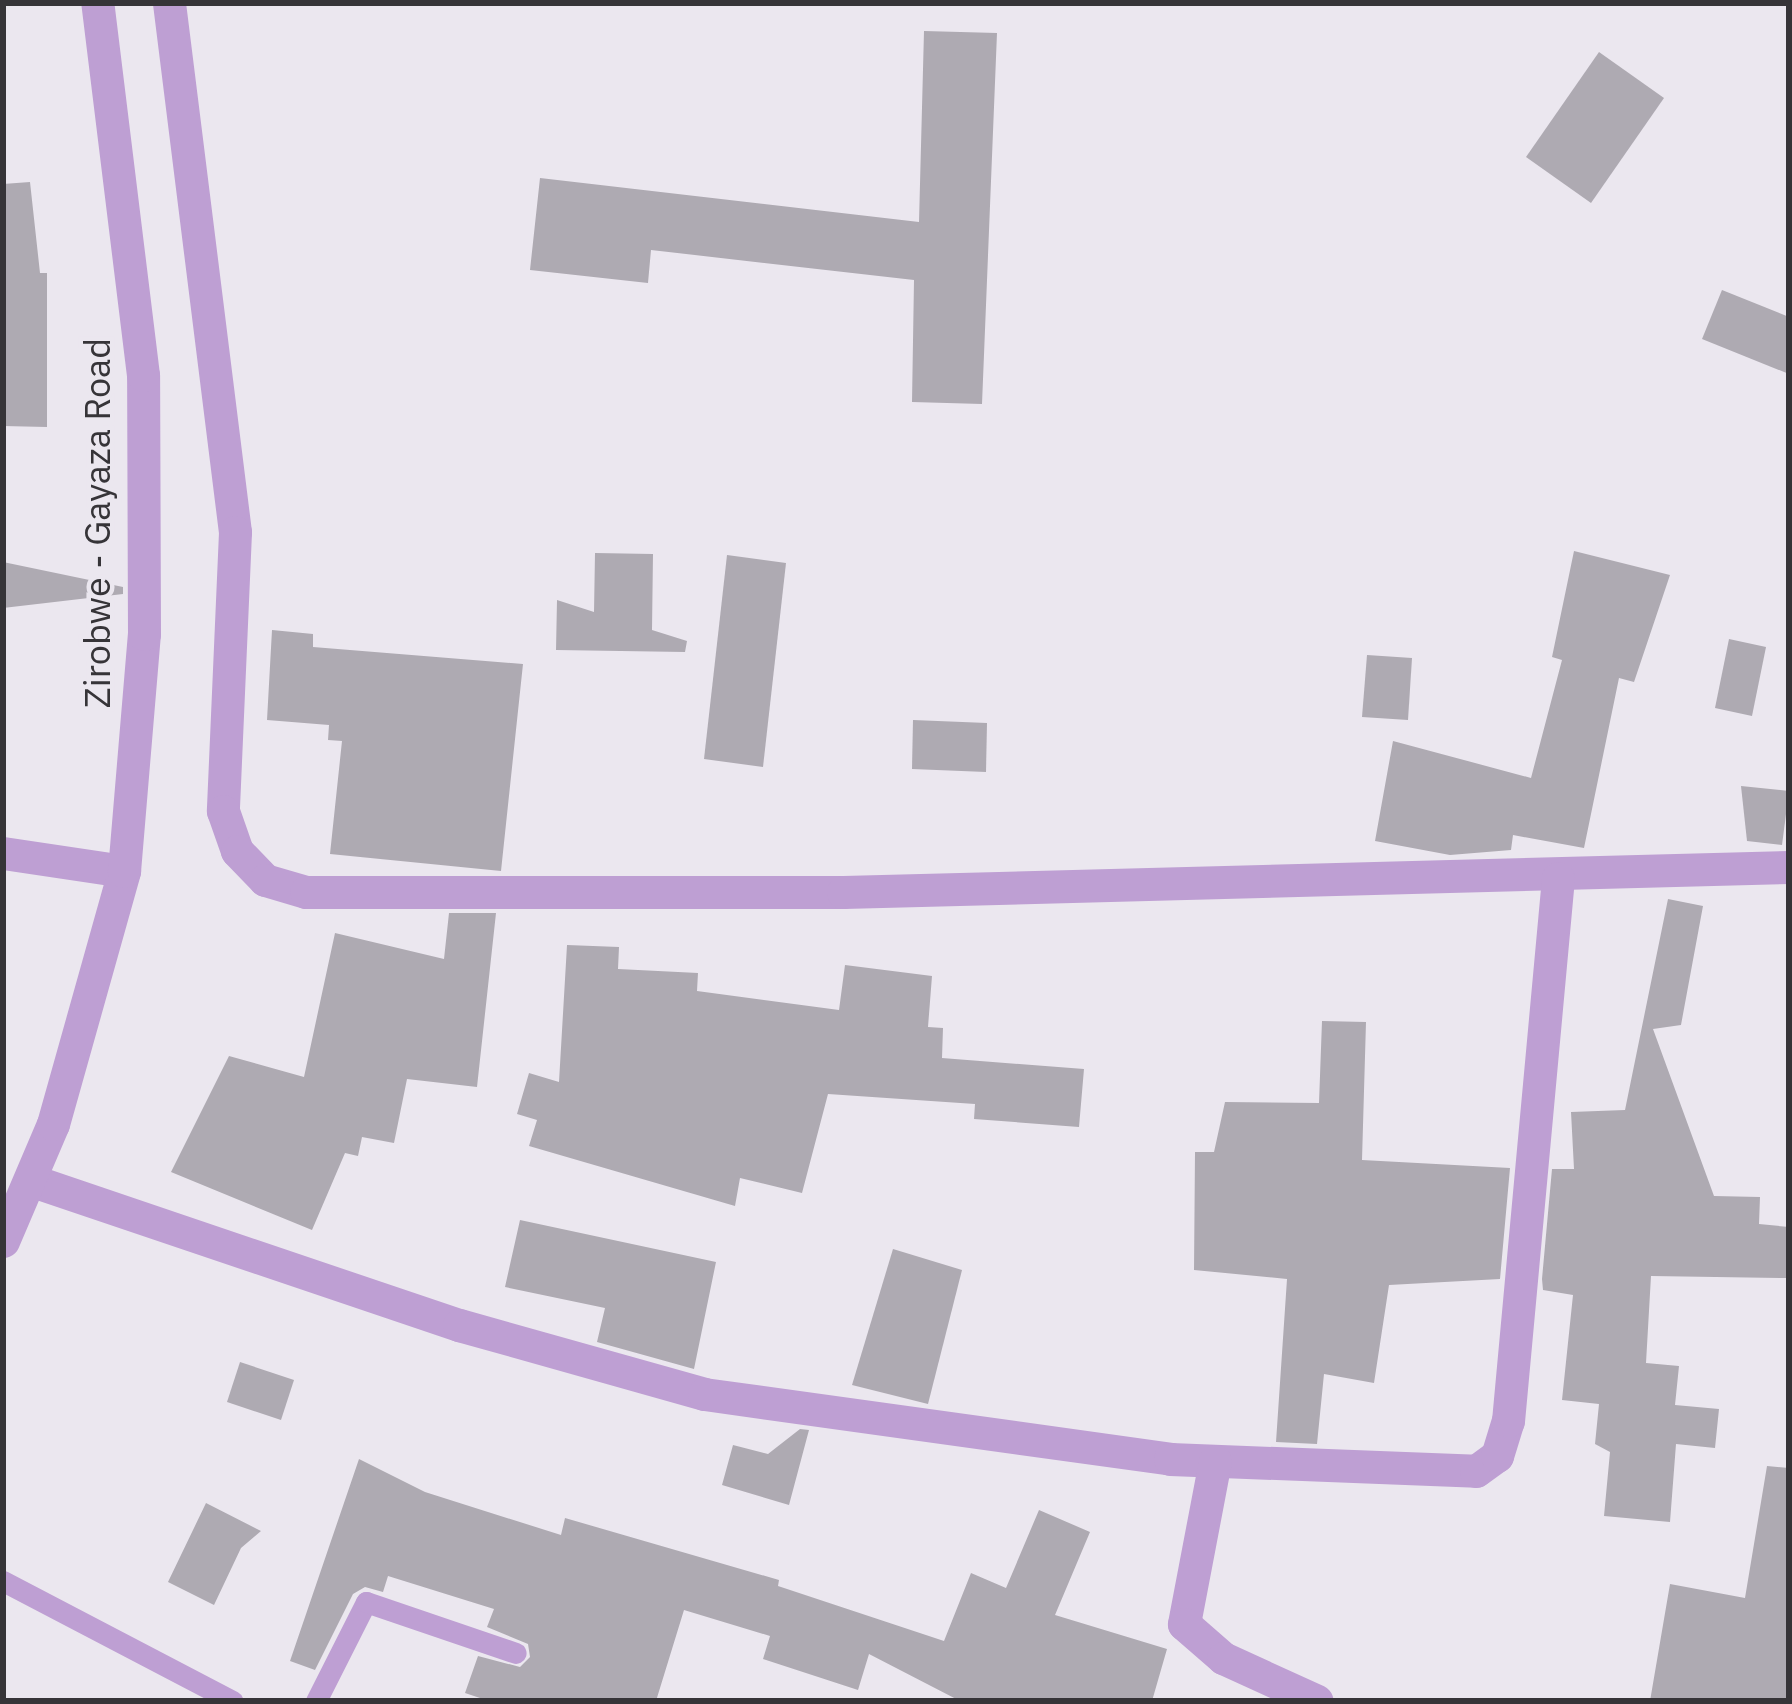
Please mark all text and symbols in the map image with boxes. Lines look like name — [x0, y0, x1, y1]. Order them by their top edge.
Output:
street label: Zirobwe - Gayaza Road — [75, 338, 119, 708]

